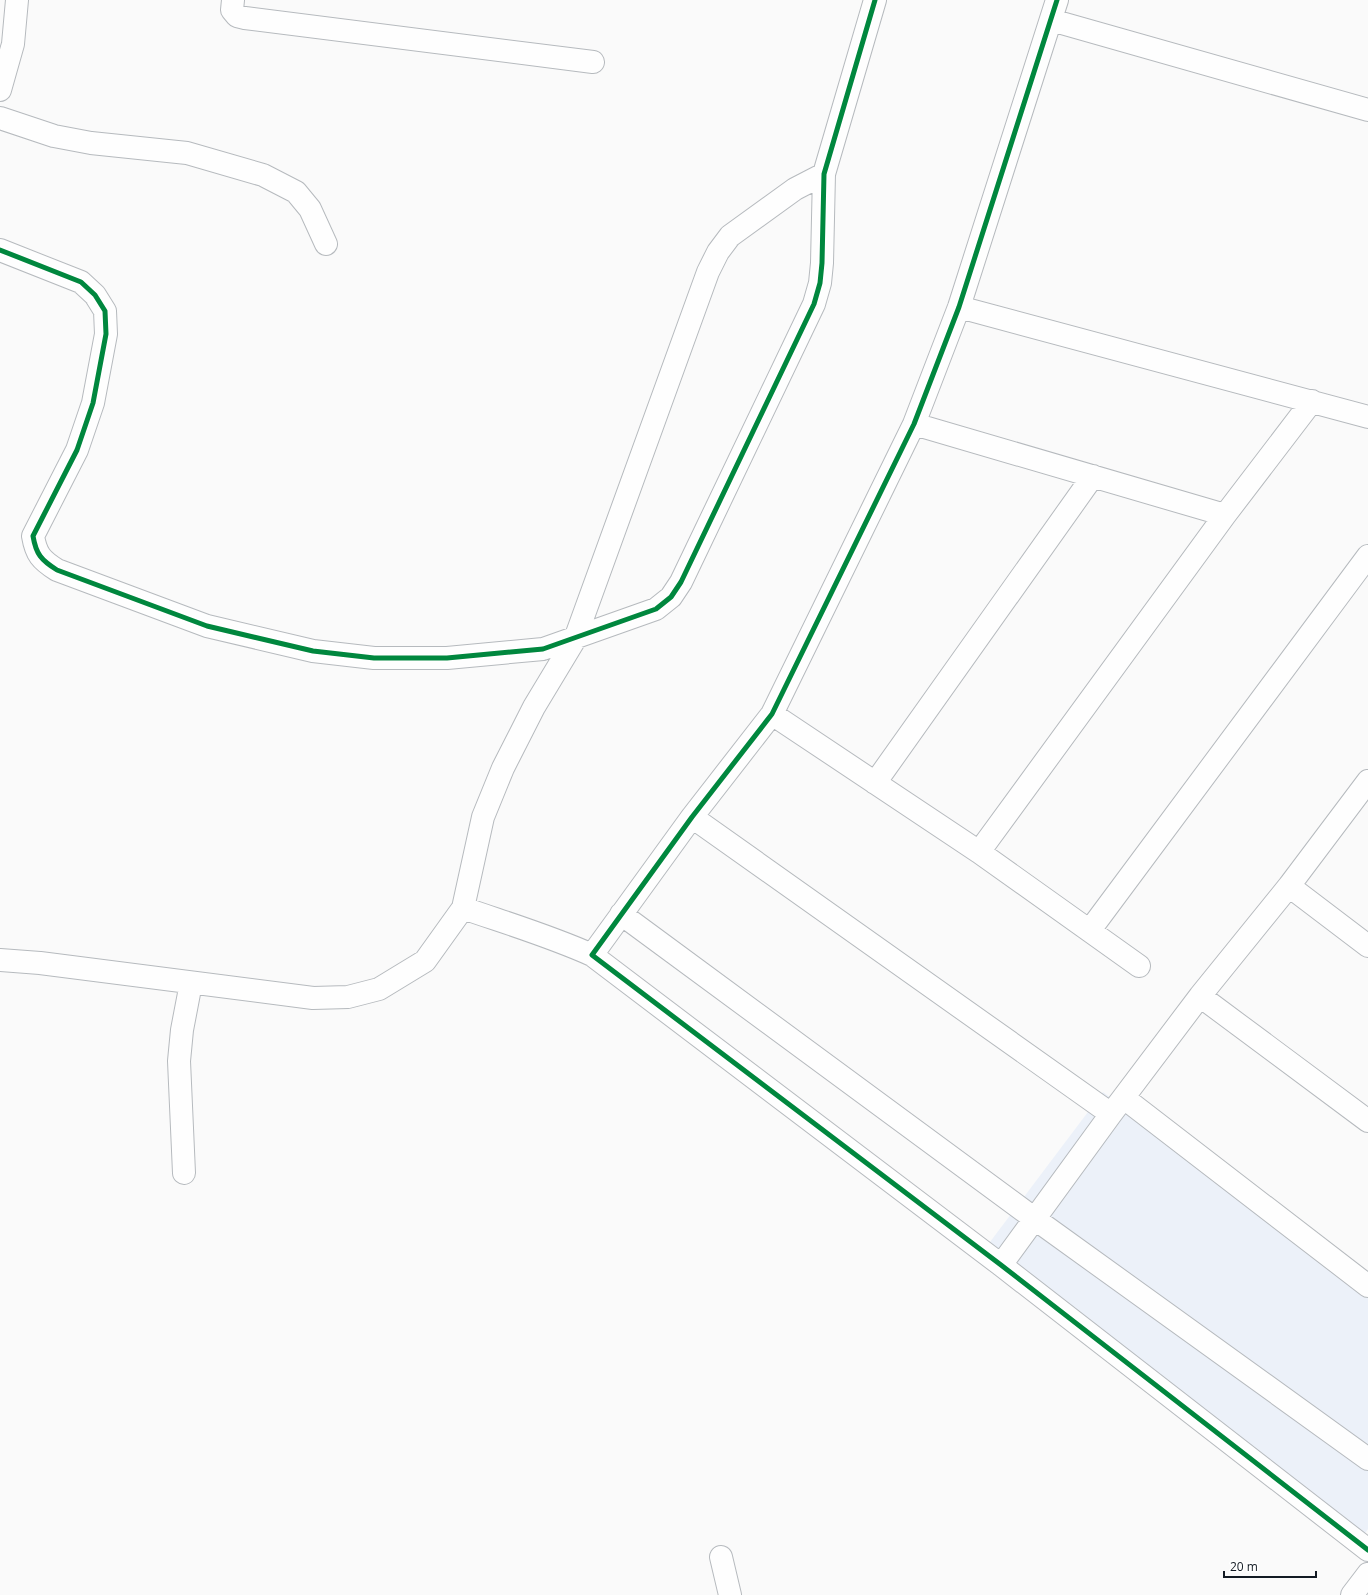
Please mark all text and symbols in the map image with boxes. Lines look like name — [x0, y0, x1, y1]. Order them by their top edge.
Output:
scale bar — [1224, 1553, 1316, 1579]
text: 20 m — [1230, 1558, 1258, 1575]

